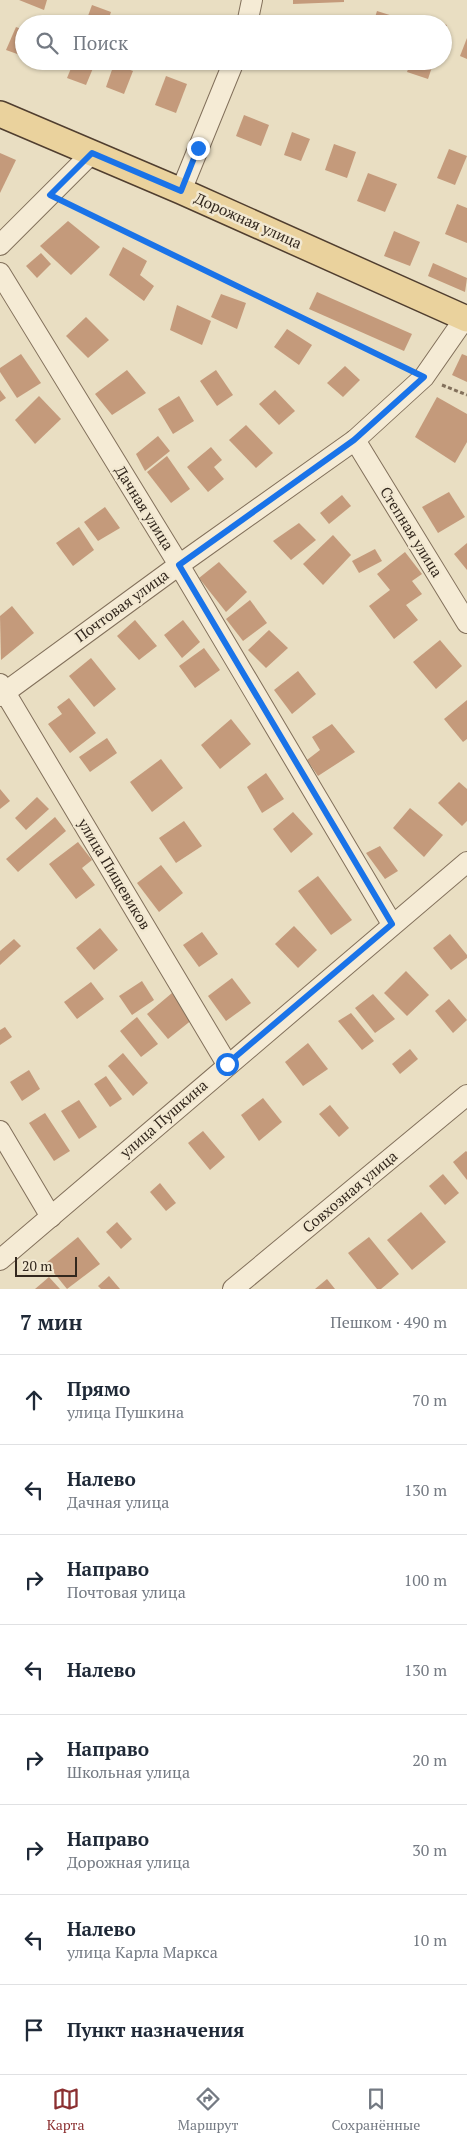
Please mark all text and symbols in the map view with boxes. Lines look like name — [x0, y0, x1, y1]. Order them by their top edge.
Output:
search box — [15, 15, 452, 70]
icon: search — [33, 29, 61, 57]
text: Поиск — [73, 30, 128, 55]
route end — [187, 137, 210, 160]
street label: Дорожная улица — [192, 187, 306, 253]
street label: Дачная улица — [111, 461, 179, 554]
street label: Степная улица — [376, 482, 448, 581]
street label: Почтовая улица — [71, 564, 173, 646]
street label: улица Пищевиков — [73, 813, 156, 933]
route start — [216, 1053, 239, 1076]
street label: улица Пушкина — [115, 1074, 212, 1162]
street label: Совхозная улица — [298, 1145, 401, 1237]
scale bar — [15, 1254, 78, 1277]
text: 20 m — [22, 1256, 52, 1275]
text: 7 мин — [20, 1308, 82, 1336]
text: Пешком · 490 m — [330, 1311, 447, 1333]
text: Прямо — [67, 1376, 130, 1401]
icon: ahead — [20, 1386, 48, 1414]
text: 70 m — [412, 1389, 447, 1411]
text: улица Пушкина — [67, 1401, 184, 1423]
text: Налево — [67, 1466, 136, 1491]
icon: left — [20, 1476, 48, 1504]
text: 130 m — [404, 1479, 447, 1501]
text: Дачная улица — [67, 1491, 169, 1513]
text: Направо — [67, 1556, 149, 1581]
icon: right — [20, 1566, 48, 1594]
text: 100 m — [404, 1569, 447, 1591]
text: Почтовая улица — [67, 1581, 186, 1603]
icon: left — [20, 1656, 48, 1684]
text: Налево — [67, 1657, 136, 1682]
text: 130 m — [404, 1659, 447, 1681]
text: Направо — [67, 1736, 149, 1761]
icon: right — [20, 1746, 48, 1774]
text: 20 m — [412, 1749, 447, 1771]
text: Школьная улица — [67, 1761, 190, 1783]
text: Направо — [67, 1826, 149, 1851]
icon: right — [20, 1836, 48, 1864]
text: 30 m — [412, 1839, 447, 1861]
text: Дорожная улица — [67, 1851, 190, 1873]
text: Налево — [67, 1916, 136, 1941]
icon: left — [20, 1926, 48, 1954]
text: 10 m — [412, 1929, 447, 1951]
text: улица Карла Маркса — [67, 1941, 218, 1963]
icon: arrive — [20, 2016, 48, 2044]
text: Пункт назначения — [67, 2017, 244, 2042]
tab: Карта — [47, 2085, 84, 2134]
tab: Маршрут — [178, 2085, 238, 2134]
tab: Сохранённые — [332, 2085, 420, 2134]

